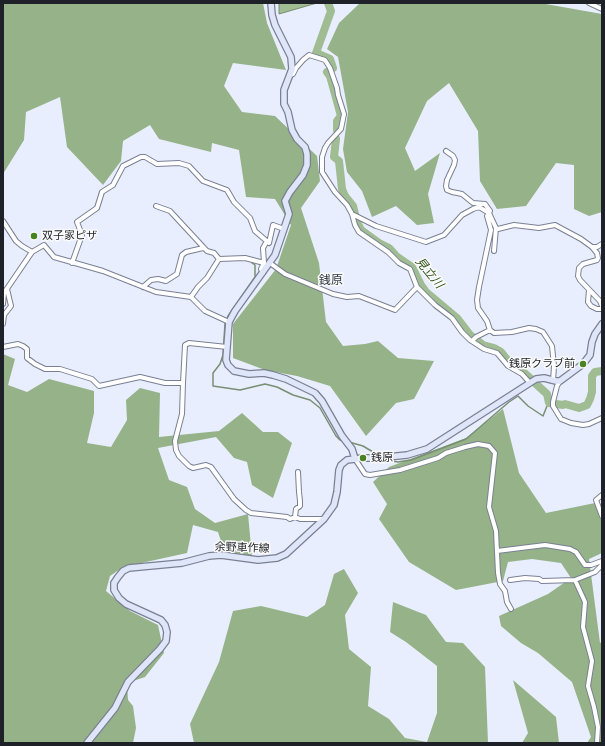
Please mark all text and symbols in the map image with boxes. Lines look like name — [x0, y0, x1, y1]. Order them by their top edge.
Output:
place label: 双子家ピザ — [42, 229, 97, 243]
marker: 双子家ピザ — [29, 231, 39, 241]
water label: 見立川 — [412, 254, 446, 292]
district label: 銭原 — [319, 274, 343, 288]
place label: 銭原クラブ前 — [509, 357, 575, 371]
marker: 銭原クラブ前 — [578, 359, 588, 369]
place label: 銭原 — [371, 451, 393, 465]
marker: 銭原 — [358, 453, 368, 463]
street label: 余野車作線 — [214, 540, 270, 556]

